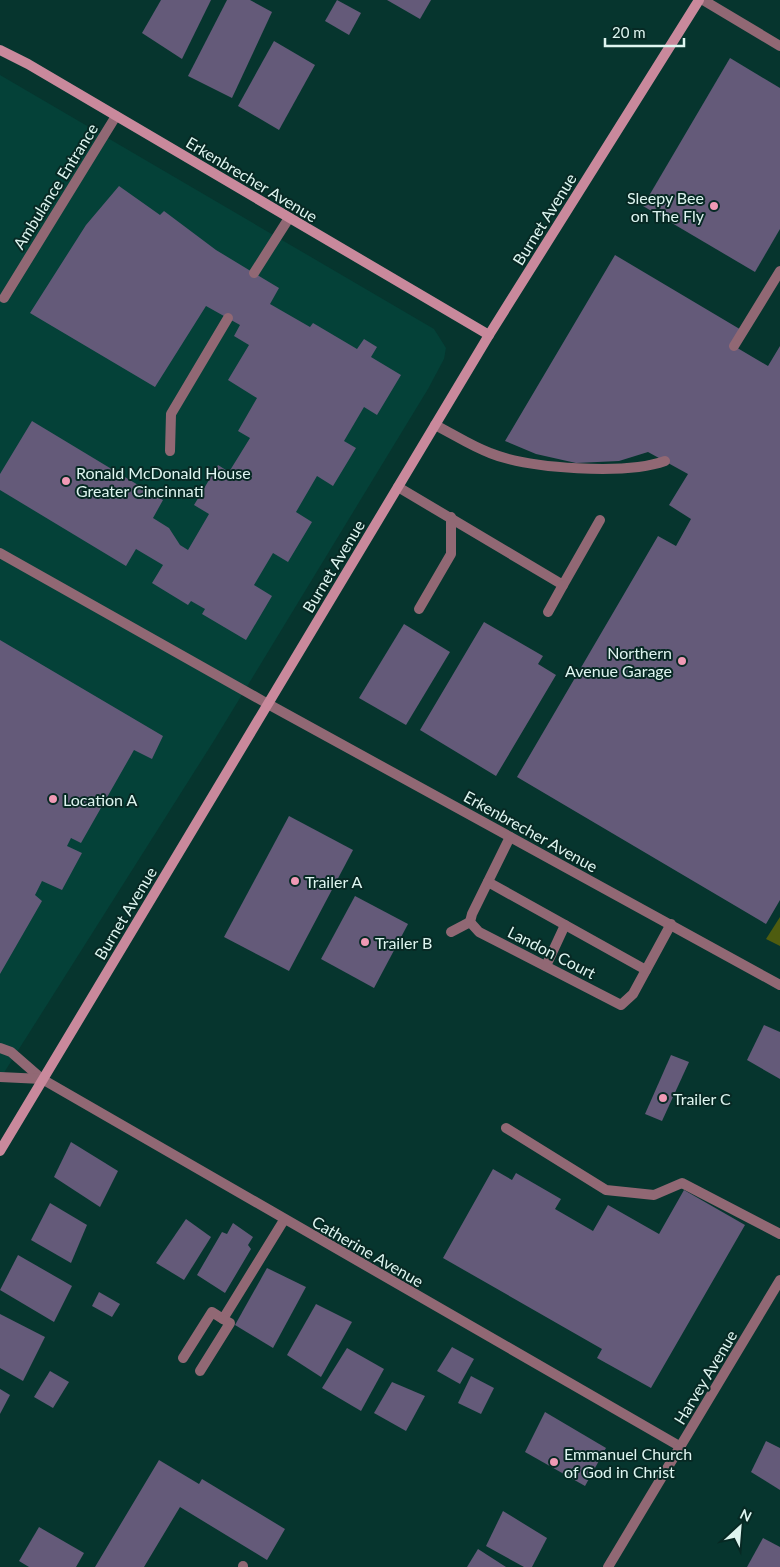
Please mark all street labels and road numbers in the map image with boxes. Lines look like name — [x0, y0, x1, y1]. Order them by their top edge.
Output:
street label: Ambulance Entrance — [9, 120, 101, 252]
street label: Erkenbrecher Avenue — [183, 132, 321, 226]
street label: Burnet Avenue — [508, 170, 580, 268]
street label: Burnet Avenue — [298, 516, 368, 616]
street label: Erkenbrecher Avenue — [461, 786, 601, 876]
street label: Burnet Avenue — [90, 863, 160, 963]
street label: Landon Court — [505, 922, 599, 982]
street label: Catherine Avenue — [309, 1211, 427, 1291]
street label: Harvey Avenue — [669, 1326, 741, 1428]

